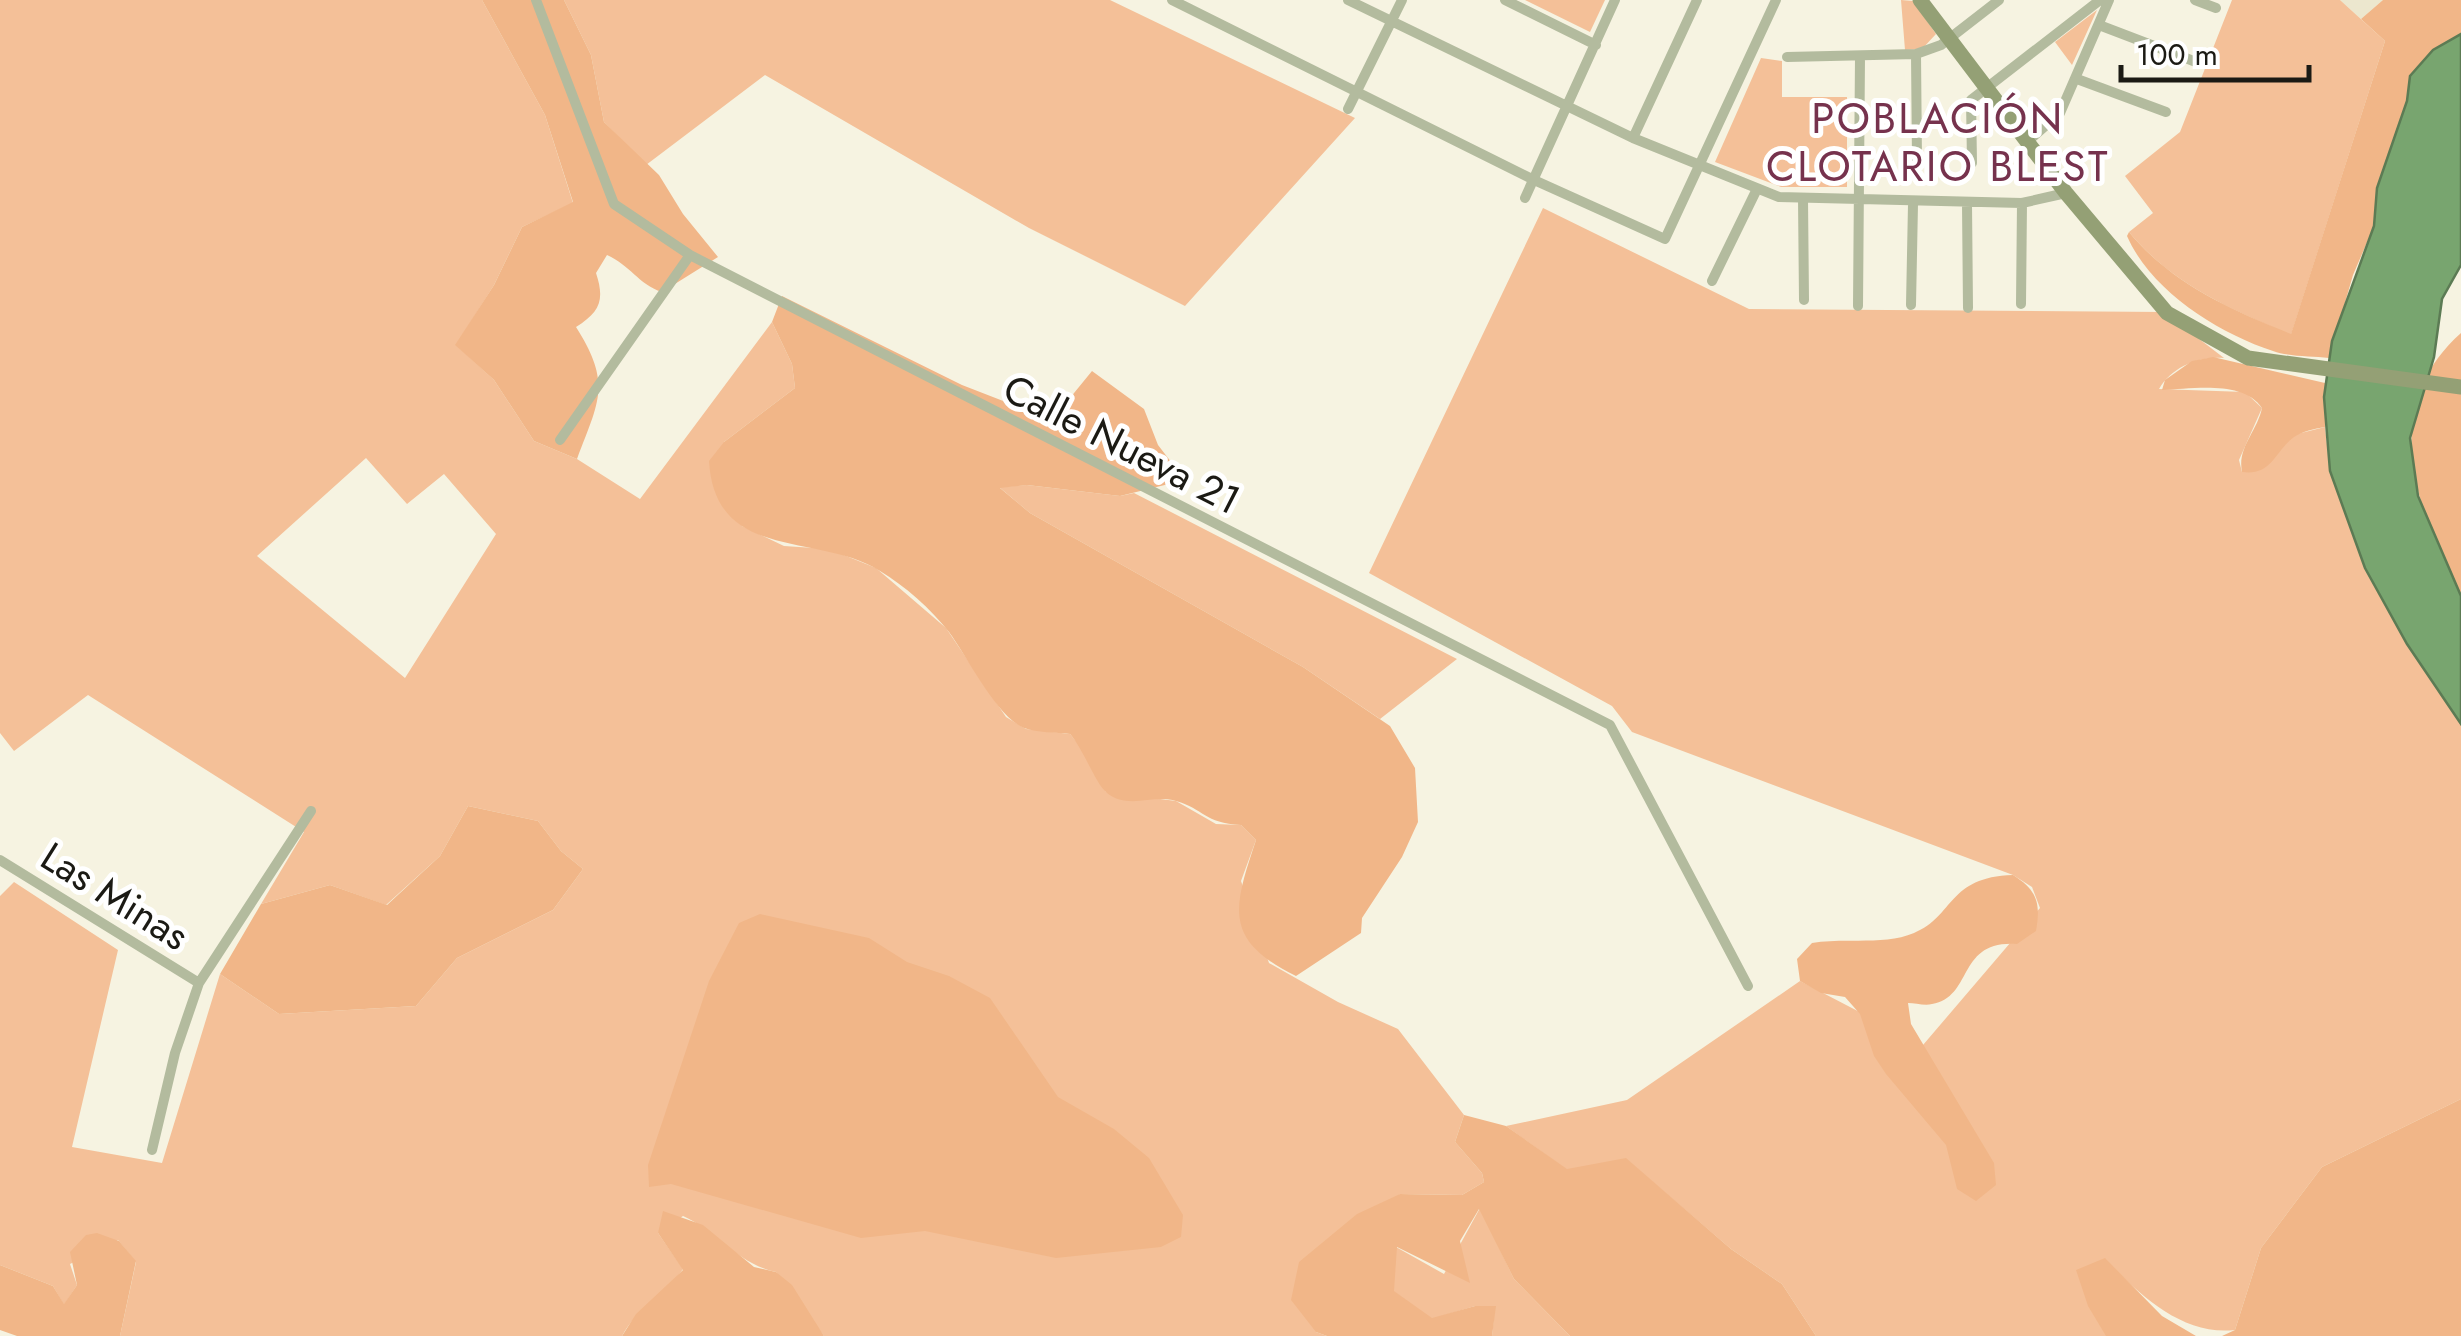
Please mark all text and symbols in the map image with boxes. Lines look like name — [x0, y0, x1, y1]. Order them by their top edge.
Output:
scale bar — [2121, 20, 2308, 82]
text: 100 m — [2136, 33, 2218, 76]
district label: POBLACIÓN CLOTARIO BLEST — [1766, 88, 2110, 197]
street label: Calle Nueva 21 — [993, 359, 1251, 529]
street label: Las Minas — [30, 828, 200, 964]

